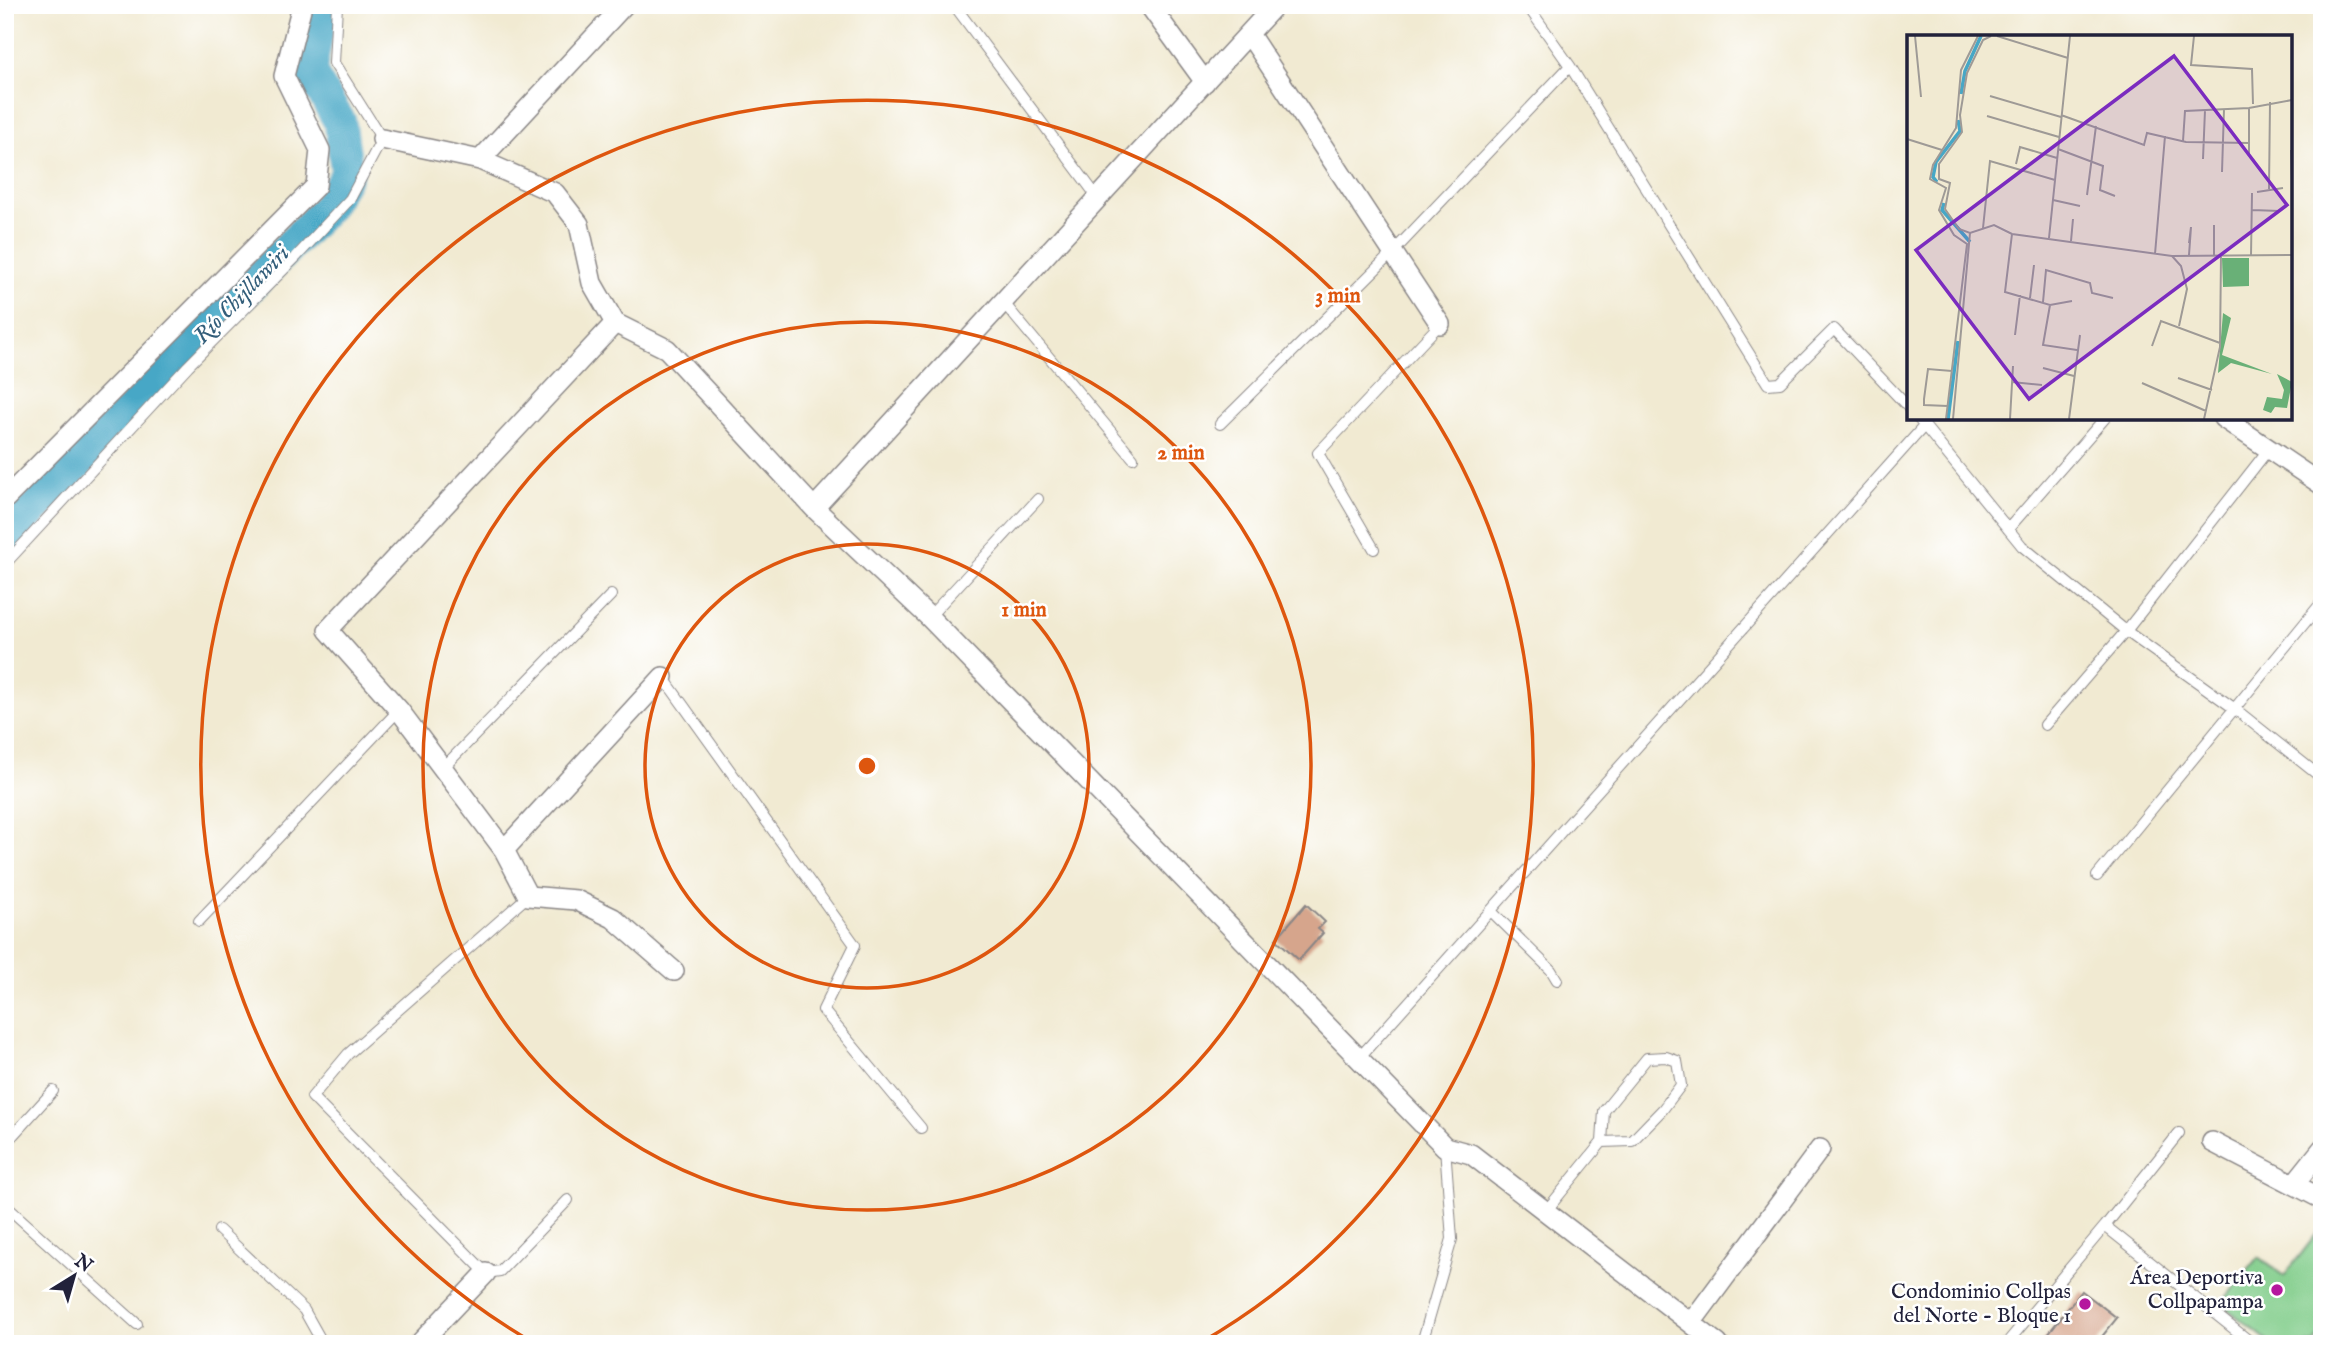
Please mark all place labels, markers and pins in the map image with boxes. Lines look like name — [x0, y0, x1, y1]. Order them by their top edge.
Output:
centre of rings — [855, 754, 879, 778]
place label: Área Deportiva Collpapampa — [2129, 1264, 2264, 1316]
place label: Condominio Collpas del Norte - Bloque 1 — [1891, 1279, 2071, 1330]
marker: Área Deportiva Collpapampa — [2269, 1282, 2285, 1298]
marker: Condominio Collpas del Norte - Bloque 1 — [2077, 1296, 2093, 1312]

